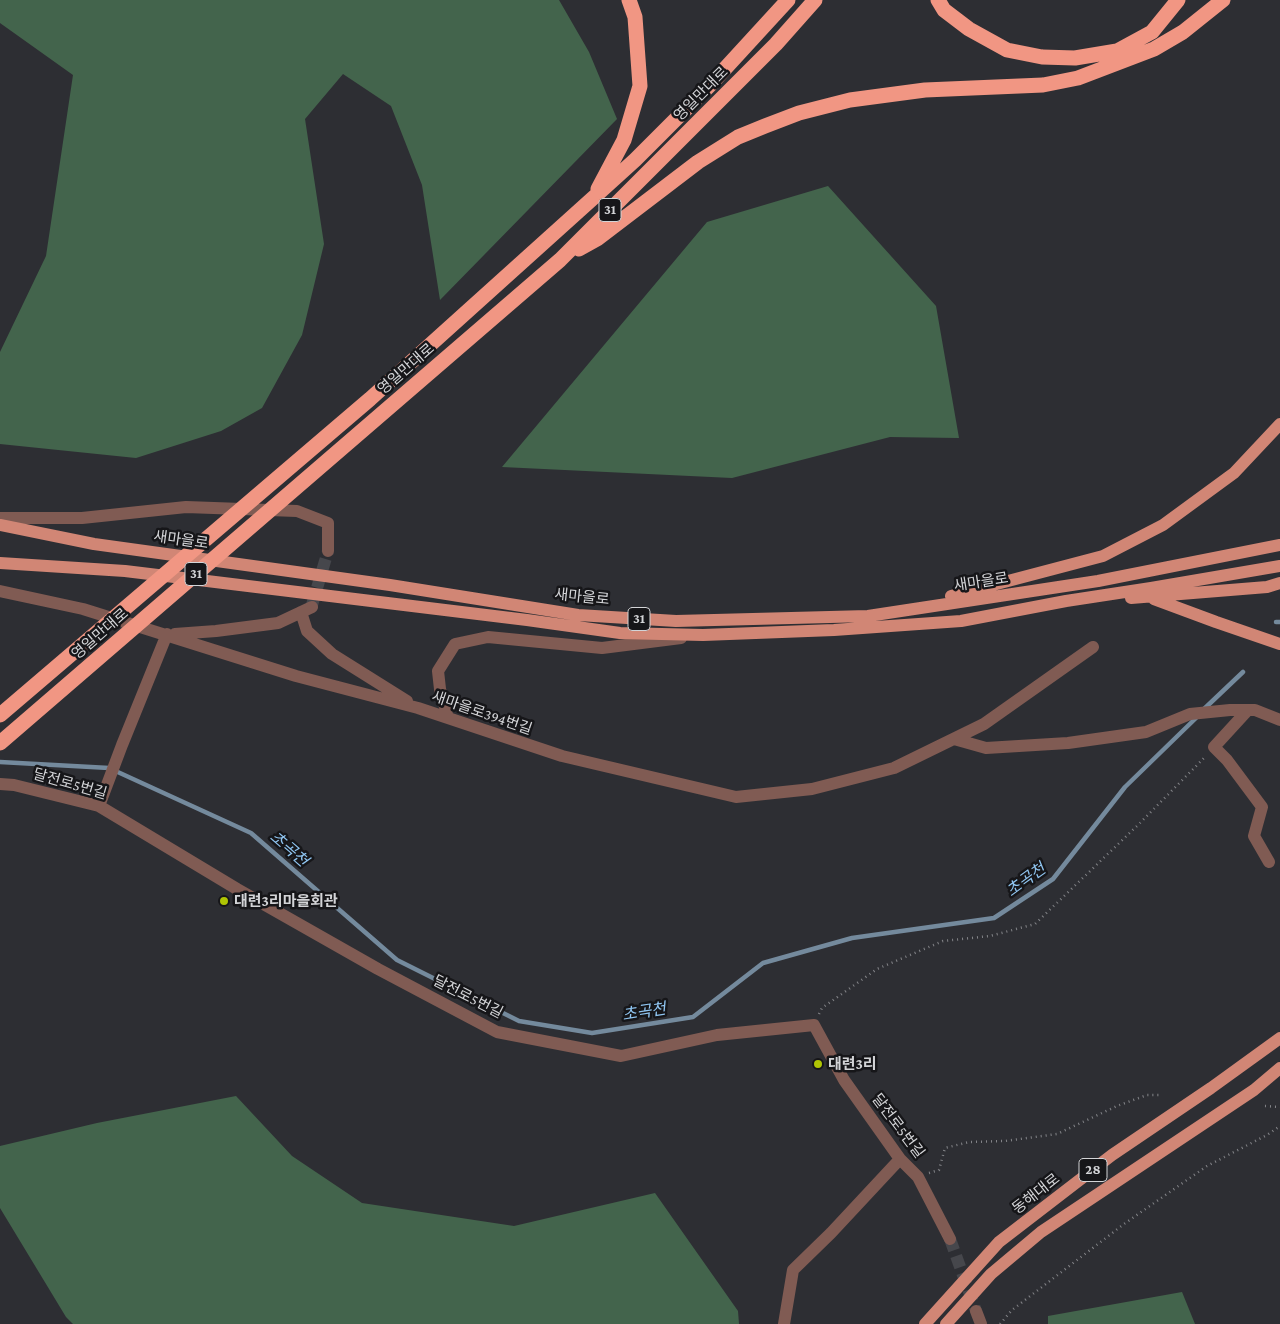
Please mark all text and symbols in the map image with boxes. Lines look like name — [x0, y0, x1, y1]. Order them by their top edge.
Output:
street label: 영일만대로 — [670, 63, 732, 125]
road number: 31 — [599, 198, 621, 222]
street label: 영일만대로 — [374, 340, 438, 398]
street label: 새마을로 — [152, 527, 210, 553]
road number: 31 — [185, 562, 207, 586]
street label: 새마을로 — [952, 569, 1010, 595]
street label: 새마을로 — [554, 585, 610, 609]
street label: 영일만대로 — [68, 605, 132, 663]
road number: 31 — [628, 608, 650, 630]
street label: 새마을로394번길 — [429, 687, 535, 739]
street label: 달전로5번길 — [31, 765, 109, 803]
water label: 초곡천 — [266, 827, 312, 871]
water label: 초곡천 — [1002, 859, 1050, 901]
place label: 대련3리마을회관 — [234, 892, 338, 910]
marker: 대련3리마을회관 — [218, 895, 230, 907]
street label: 달전로5번길 — [430, 972, 506, 1022]
water label: 초곡천 — [621, 999, 667, 1025]
place label: 대련3리 — [828, 1055, 877, 1073]
marker: 대련3리 — [812, 1058, 824, 1070]
street label: 달전로5번길 — [868, 1090, 928, 1162]
road number: 28 — [1079, 1158, 1107, 1182]
street label: 동해대로 — [1009, 1170, 1063, 1218]

